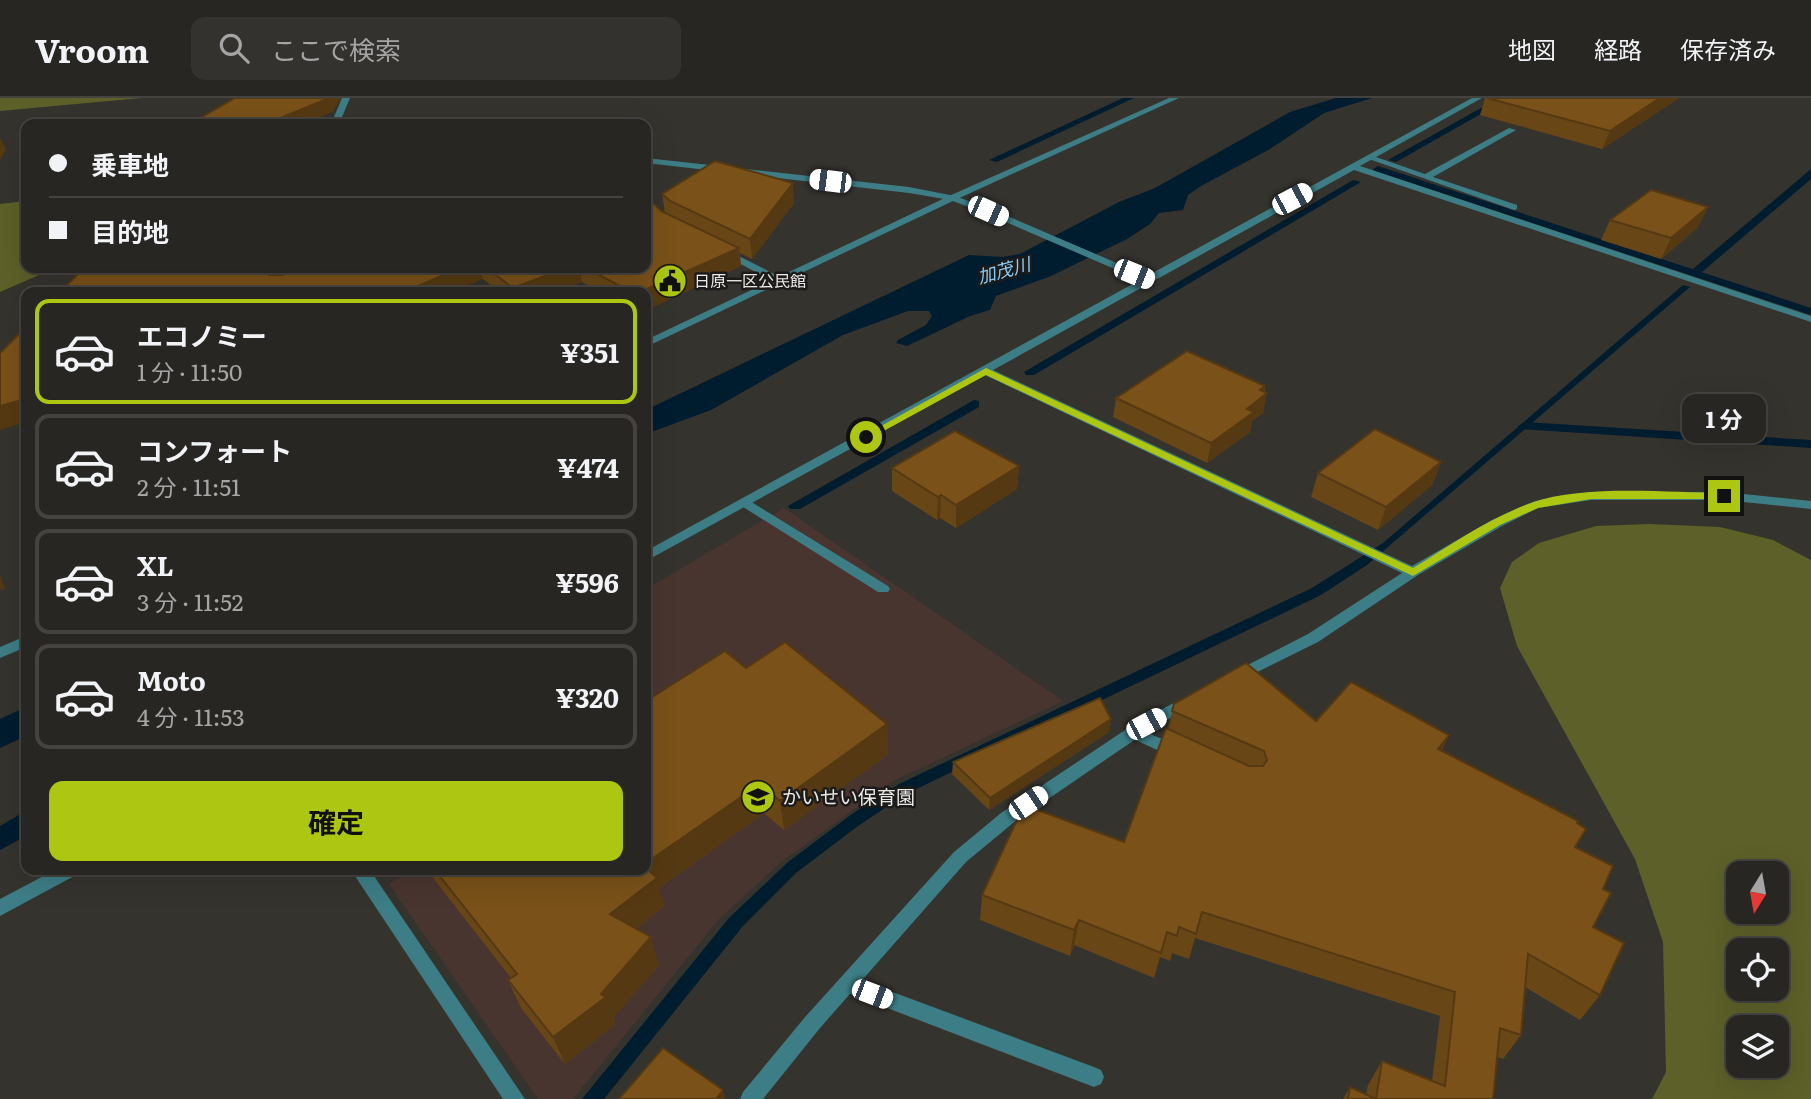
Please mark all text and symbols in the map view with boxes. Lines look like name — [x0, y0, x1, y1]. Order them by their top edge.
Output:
search box — [191, 17, 681, 80]
text: Vroom — [35, 24, 149, 73]
icon: search — [215, 29, 253, 67]
text: ここで検索 — [271, 29, 401, 68]
text: 地図 — [1508, 31, 1556, 66]
text: 経路 — [1594, 31, 1642, 66]
text: 保存済み — [1680, 31, 1776, 66]
text: 乗車地 — [91, 144, 169, 183]
car — [808, 168, 853, 194]
car — [1269, 180, 1316, 218]
car — [965, 193, 1012, 229]
text: 目的地 — [91, 211, 169, 250]
water label: 加茂川 — [974, 249, 1035, 290]
car — [1111, 256, 1158, 292]
public building icon: 日原一区公民館 — [651, 262, 689, 300]
place label: 日原一区公民館 — [694, 268, 806, 292]
text: エコノミー — [137, 315, 267, 354]
icon: car — [53, 320, 116, 383]
text: ¥351 — [560, 332, 619, 371]
text: 1 分 · 11:50 — [137, 354, 242, 388]
callout: 1 分 — [1682, 394, 1766, 444]
text: 1 分 — [1705, 401, 1743, 435]
route start — [850, 421, 882, 453]
text: コンフォート — [137, 430, 292, 469]
icon: car — [53, 435, 116, 498]
text: ¥474 — [557, 447, 619, 486]
text: 2 分 · 11:51 — [137, 469, 241, 503]
route end — [1708, 480, 1740, 512]
text: XL — [137, 545, 174, 584]
icon: car — [53, 550, 116, 613]
text: ¥596 — [556, 562, 619, 601]
text: 3 分 · 11:52 — [137, 584, 243, 618]
text: Moto — [137, 660, 206, 699]
icon: car — [53, 665, 116, 728]
text: ¥320 — [556, 677, 619, 716]
text: 4 分 · 11:53 — [137, 699, 245, 733]
car — [1123, 705, 1170, 743]
school or university icon: かいせい保育園 — [739, 778, 777, 816]
button: 確定 — [49, 781, 623, 861]
place label: かいせい保育園 — [782, 782, 915, 810]
car — [1005, 783, 1052, 823]
north arrow — [1726, 861, 1788, 924]
map controls — [1726, 861, 1789, 1078]
button: locate — [1726, 938, 1789, 1001]
car — [849, 977, 896, 1011]
button: layers — [1726, 1015, 1789, 1078]

